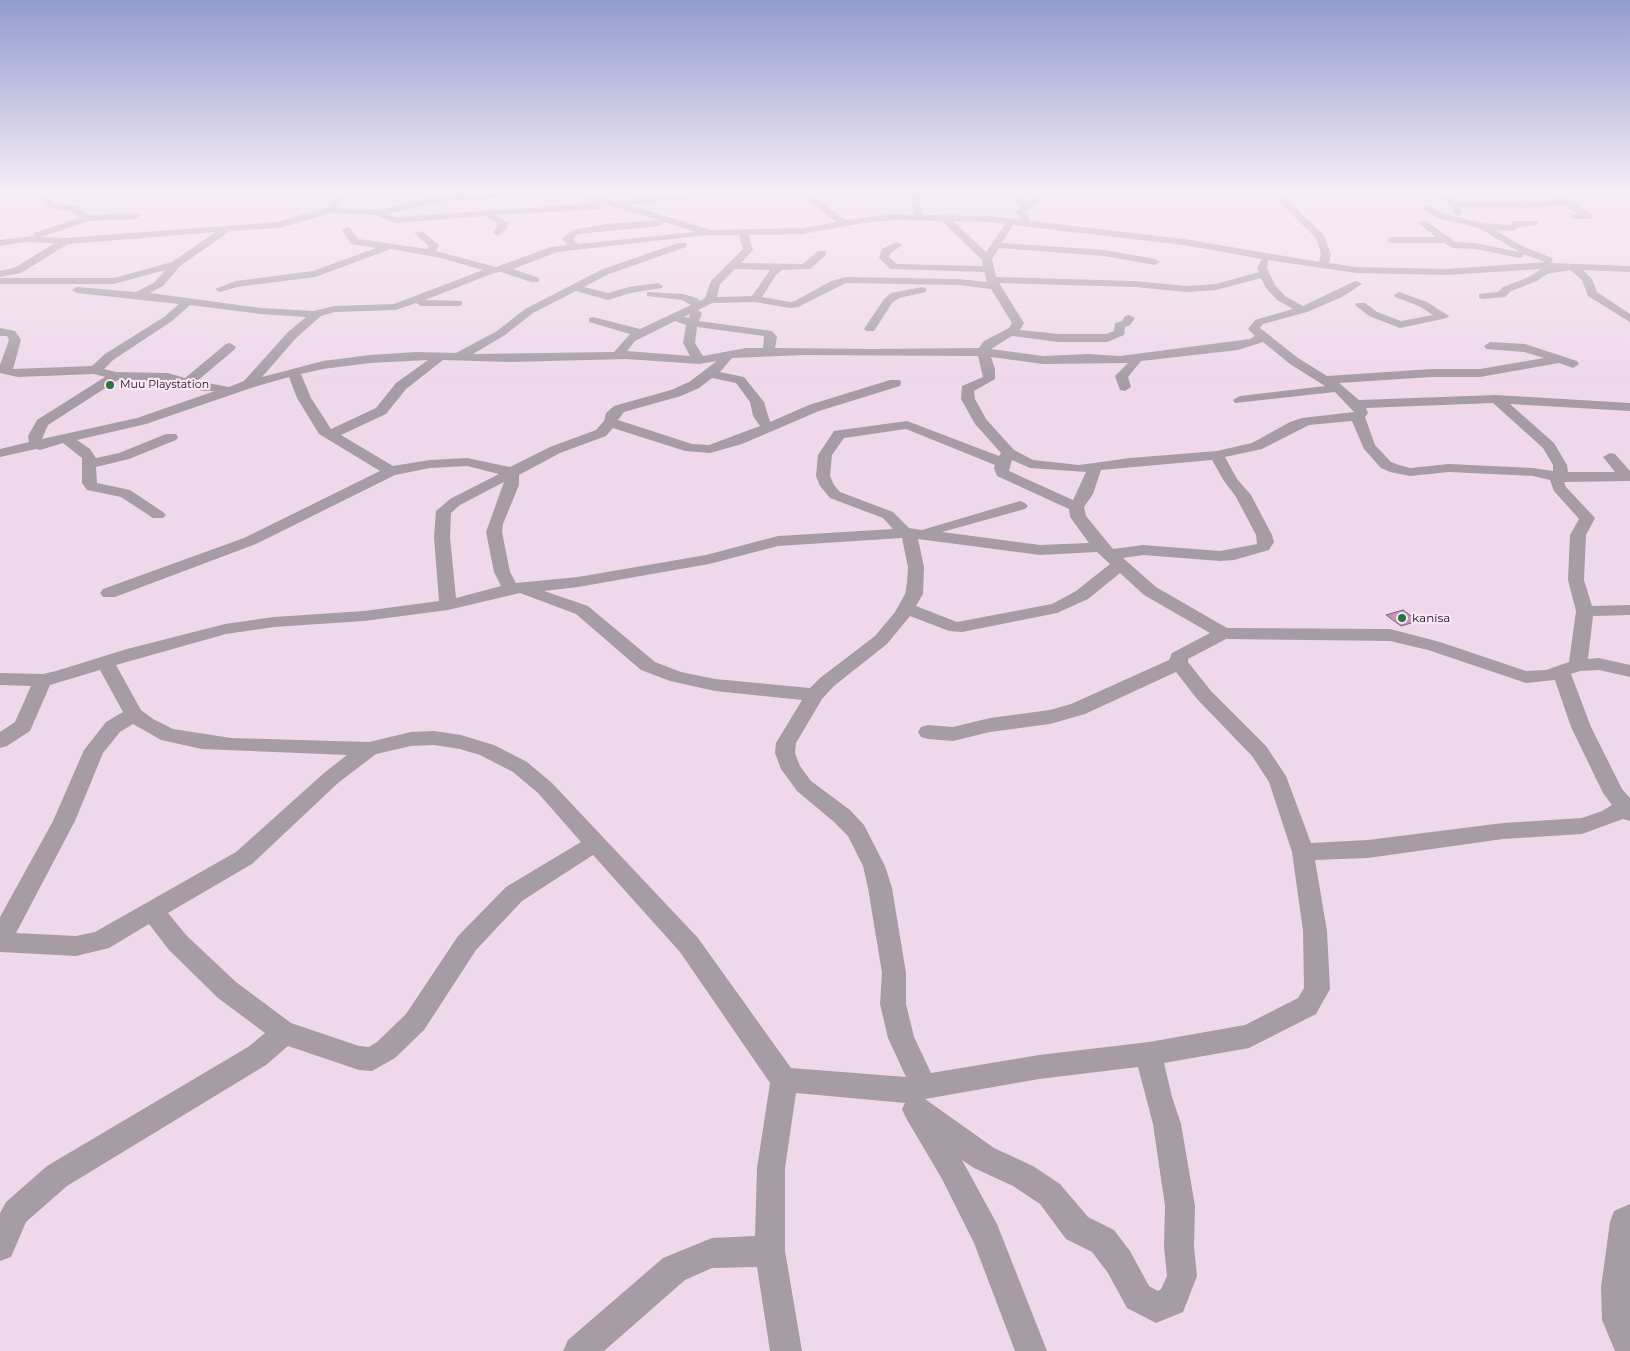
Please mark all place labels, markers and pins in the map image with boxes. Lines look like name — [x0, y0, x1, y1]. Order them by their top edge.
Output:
place label: Muu Playstation — [120, 378, 209, 392]
marker: Muu Playstation — [104, 379, 116, 391]
place label: kanisa — [1412, 611, 1450, 625]
marker: kanisa — [1396, 612, 1408, 624]

